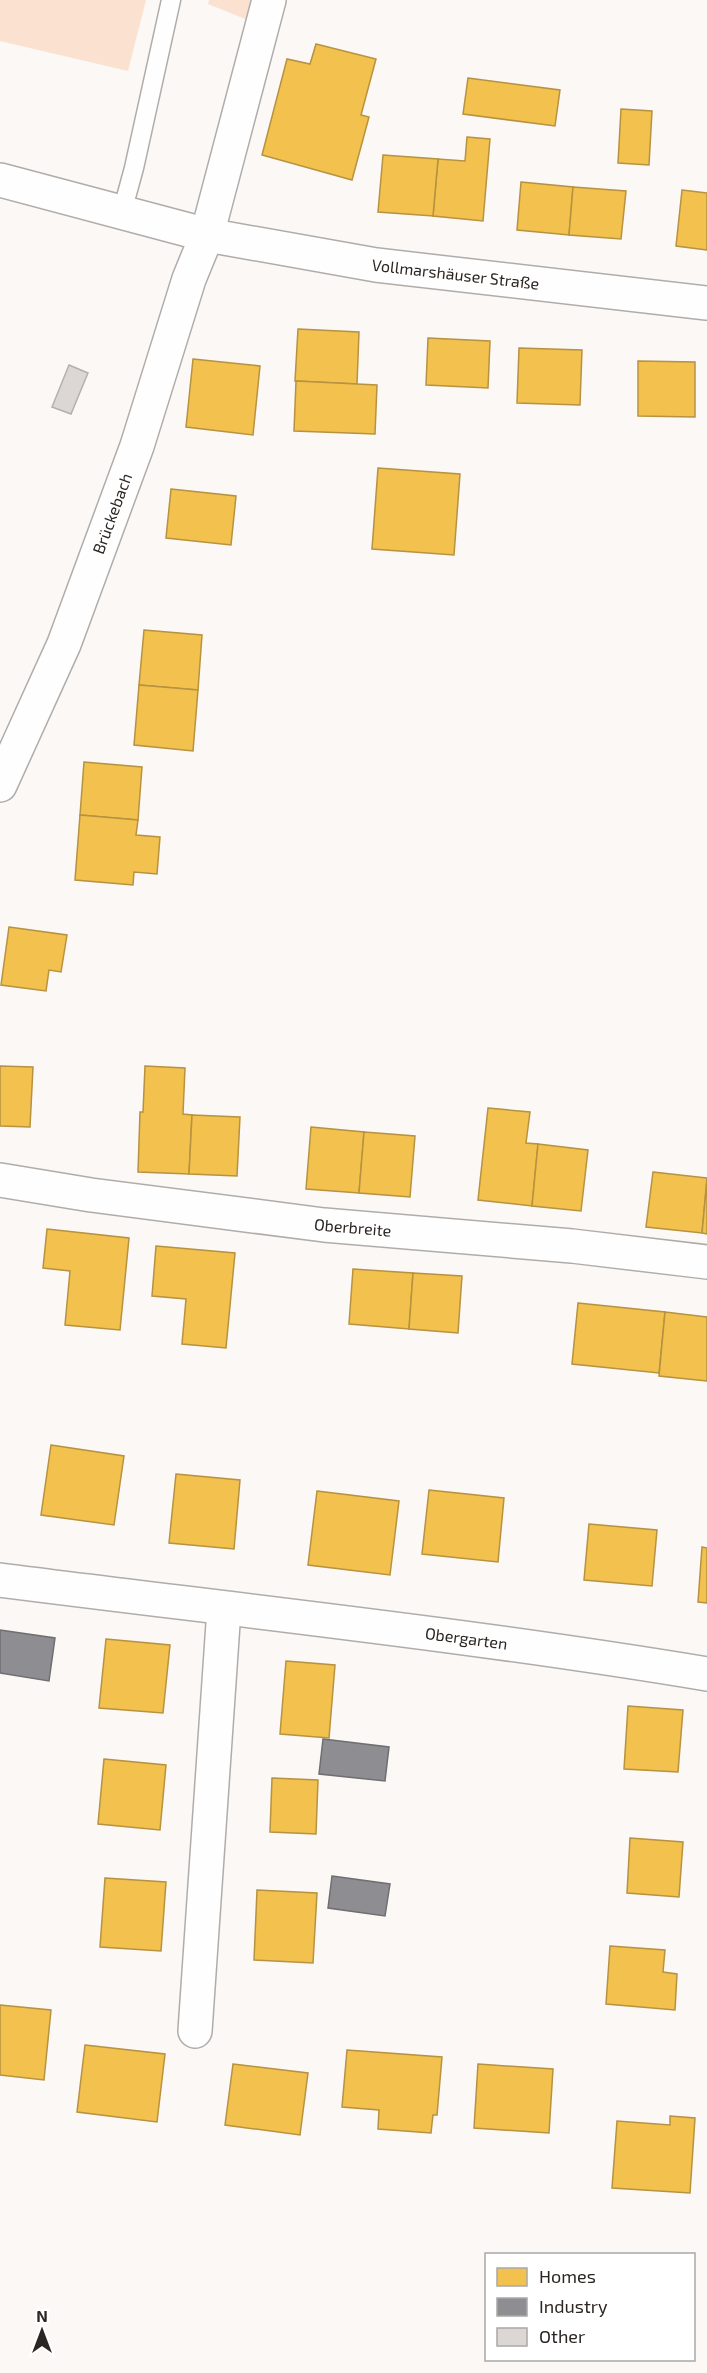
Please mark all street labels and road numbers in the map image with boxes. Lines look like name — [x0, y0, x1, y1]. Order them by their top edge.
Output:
street label: Vollmarshäuser Straße — [371, 255, 540, 293]
street label: Brückebach — [88, 470, 135, 556]
street label: Oberbreite — [313, 1214, 392, 1240]
street label: Obergarten — [424, 1623, 509, 1653]

